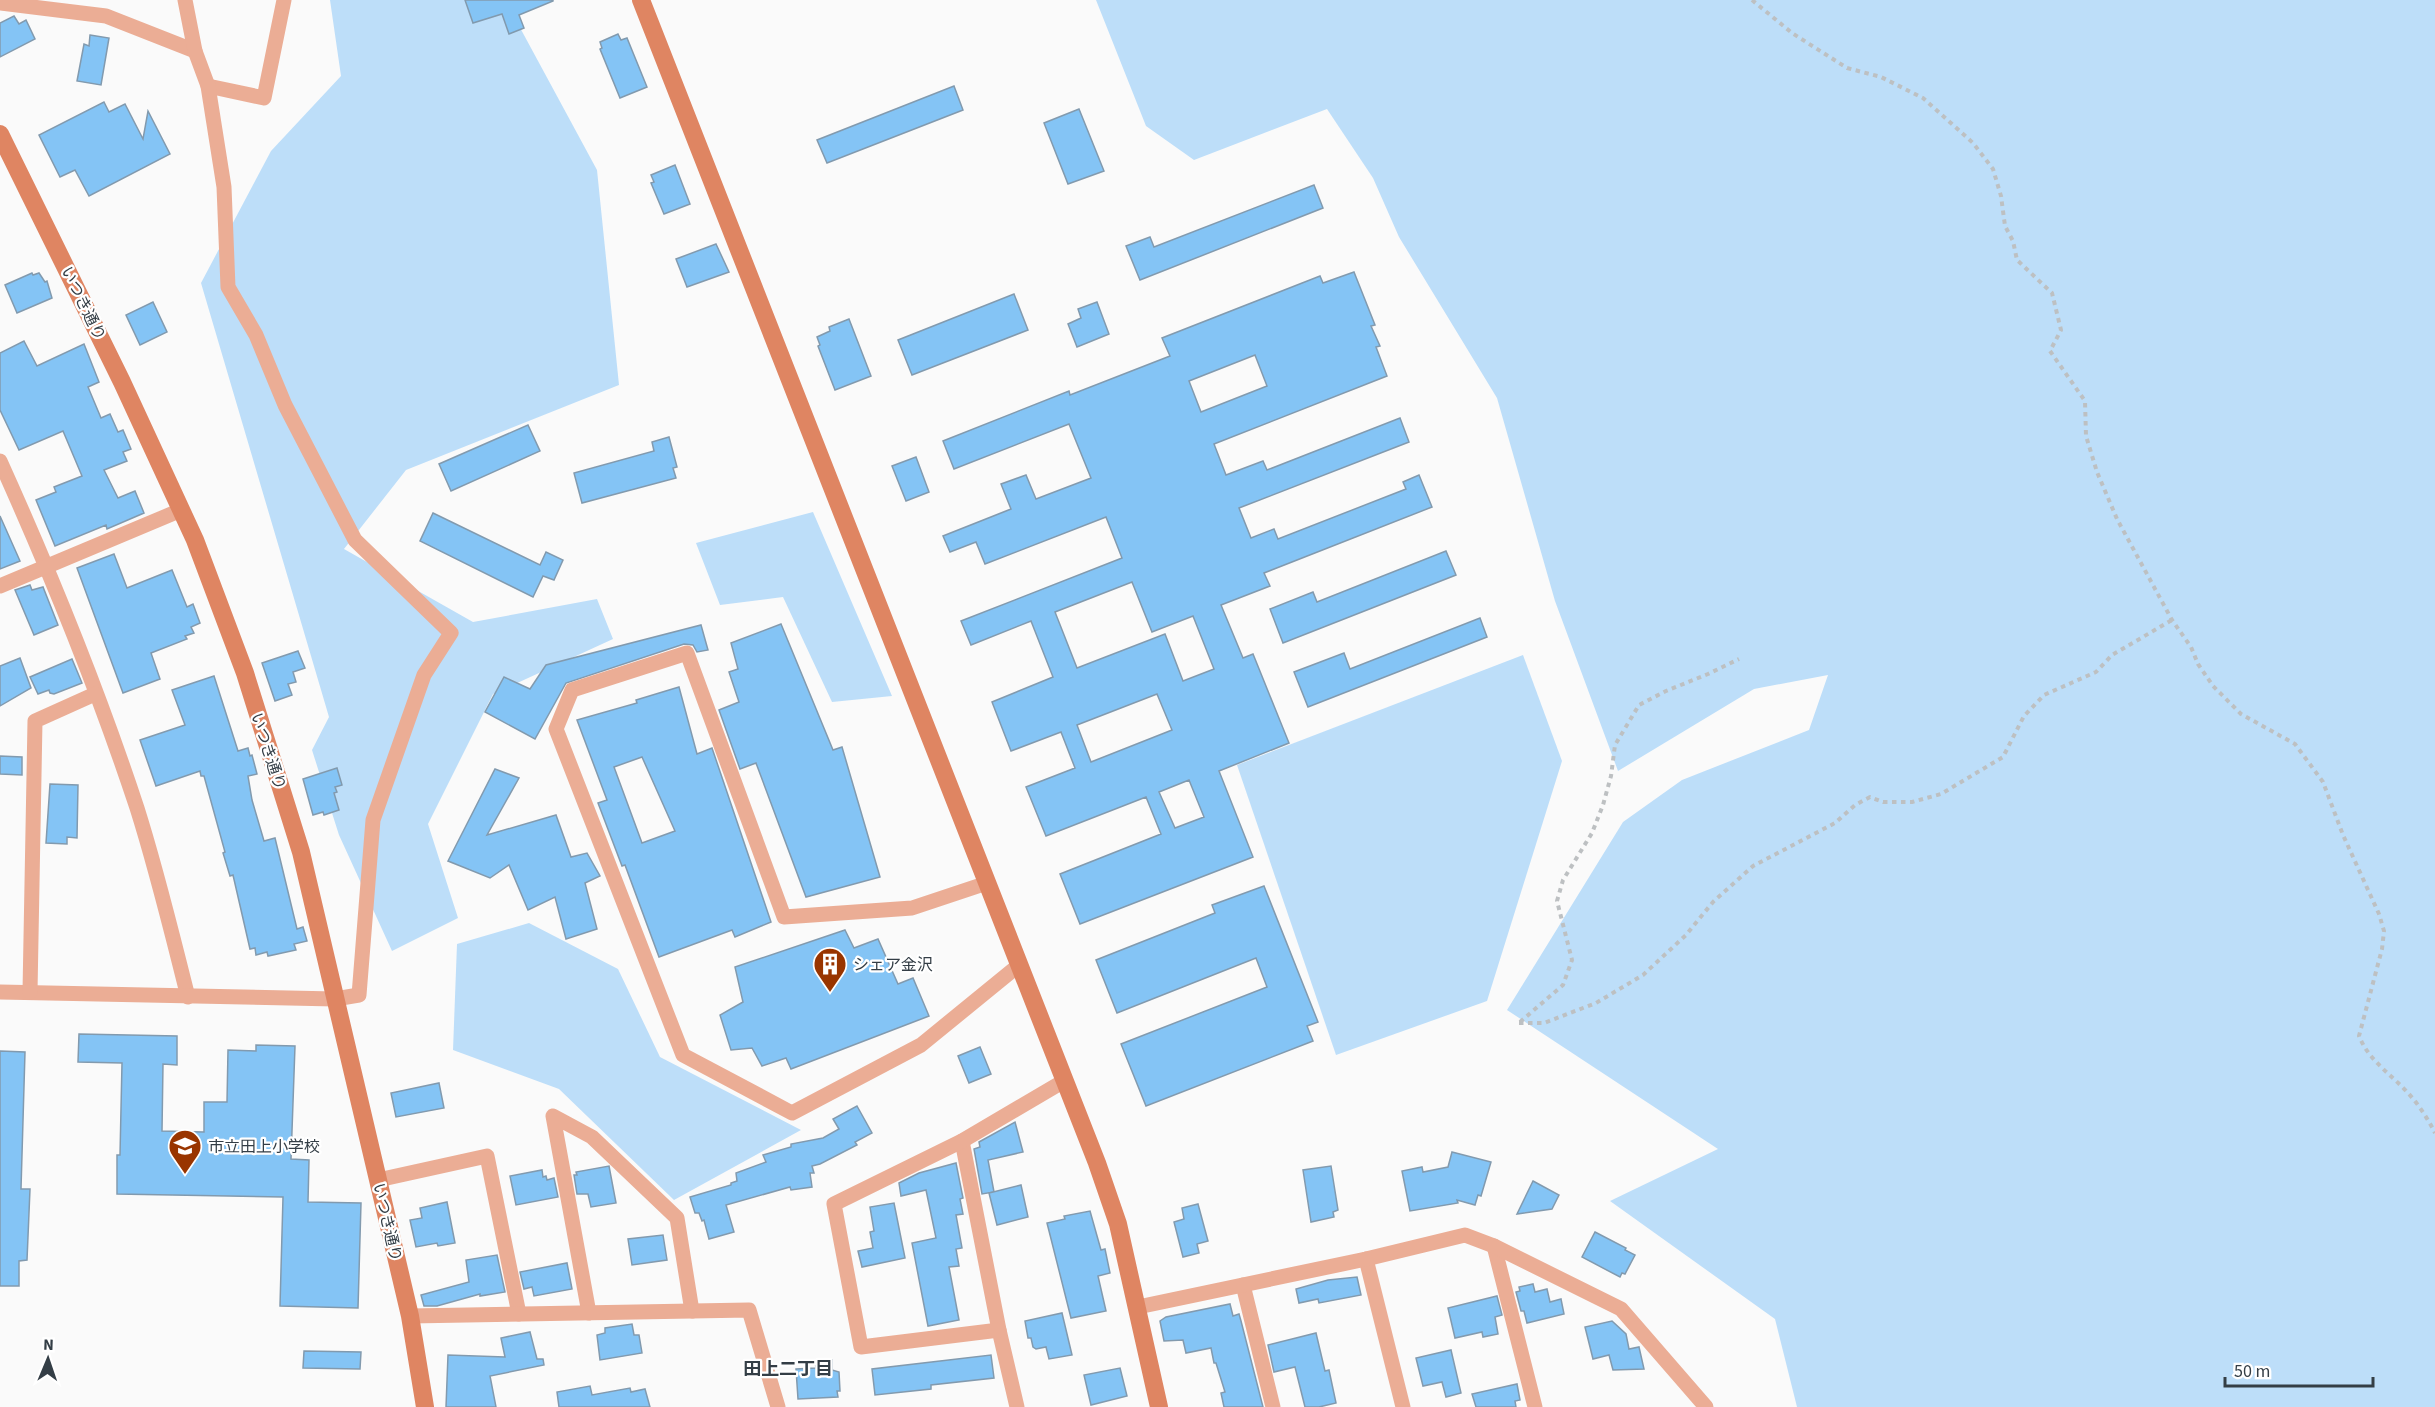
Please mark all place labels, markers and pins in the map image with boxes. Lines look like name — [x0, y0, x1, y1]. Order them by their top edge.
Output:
building icon: シェア金沢 — [812, 946, 848, 993]
place label: シェア金沢 — [853, 954, 933, 976]
school or university icon: 市立田上小学校 — [167, 1128, 203, 1175]
place label: 市立田上小学校 — [208, 1136, 320, 1158]

